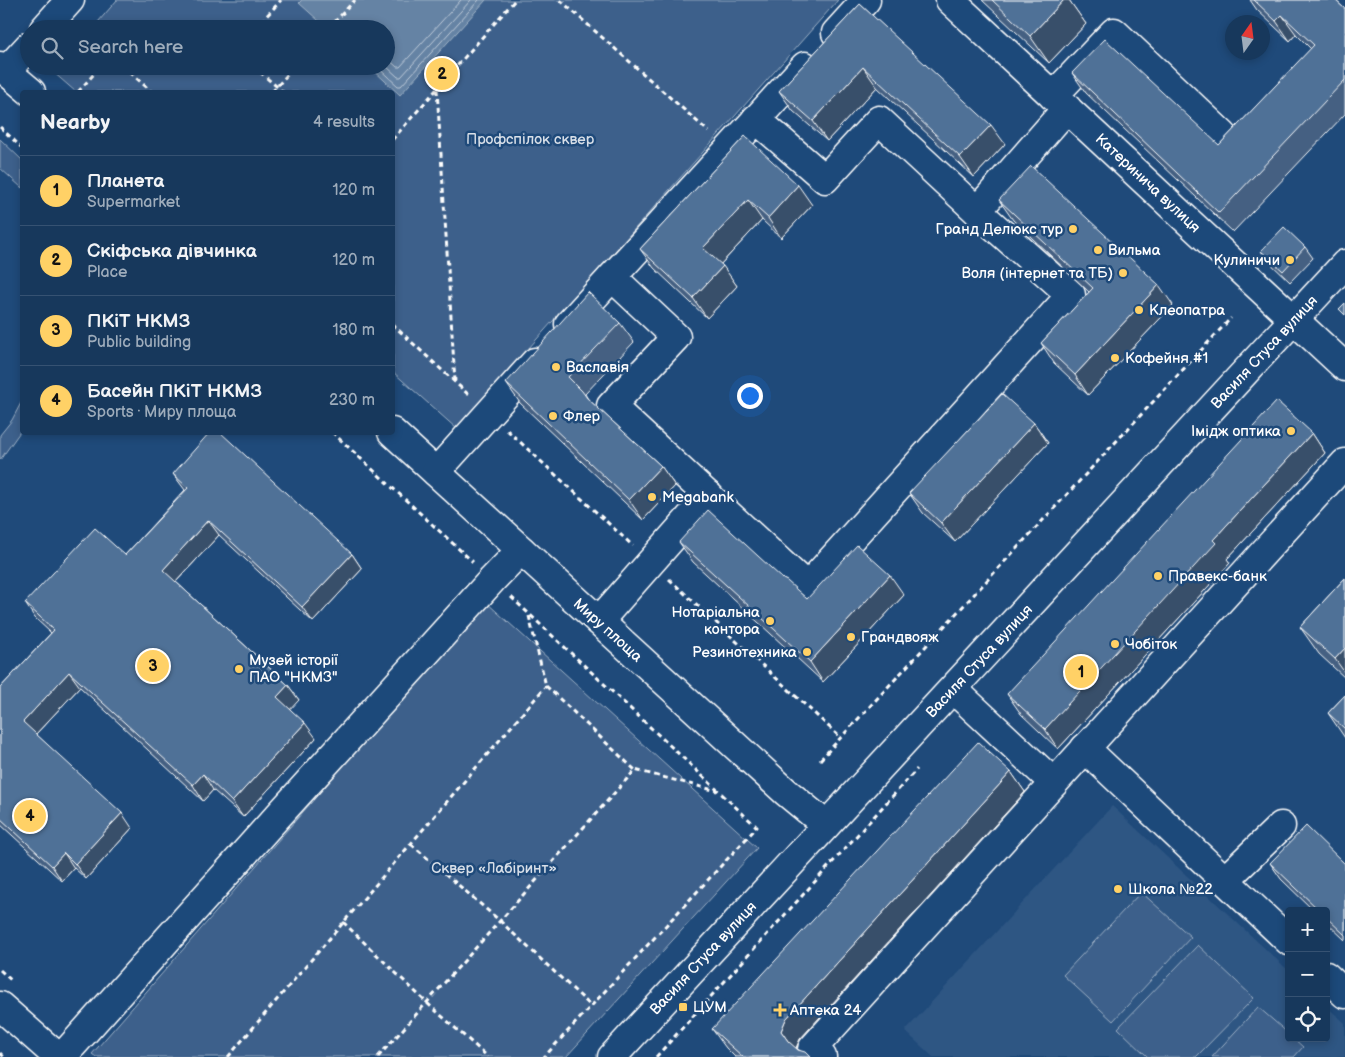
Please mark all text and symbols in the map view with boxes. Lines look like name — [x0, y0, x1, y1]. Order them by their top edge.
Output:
north arrow — [1225, 15, 1270, 60]
search box — [20, 20, 395, 75]
icon: search — [38, 34, 66, 62]
text: Search here — [78, 36, 183, 59]
pin: 2 — [426, 55, 458, 93]
text: Nearby — [40, 110, 110, 135]
text: 4 results — [313, 113, 375, 132]
park label: Профспілок сквер — [466, 130, 595, 149]
street label: Катеринича вулиця — [1091, 130, 1204, 237]
text: Планета — [87, 170, 164, 193]
text: 1 — [53, 181, 59, 200]
text: 120 m — [332, 181, 375, 200]
text: Supermarket — [87, 193, 180, 212]
place label: Гранд Делюкс тур — [936, 220, 1064, 239]
marker: Гранд Делюкс тур — [1067, 223, 1079, 235]
text: Скіфська дівчинка — [87, 240, 257, 263]
place label: Вильма — [1108, 241, 1161, 260]
marker: Вильма — [1092, 244, 1104, 256]
text: 2 — [51, 251, 61, 270]
text: 120 m — [332, 251, 375, 270]
place label: Кулиничи — [1214, 251, 1280, 270]
marker: Кулиничи — [1284, 254, 1296, 266]
text: Place — [87, 263, 128, 282]
place label: Воля (інтернет та ТБ) — [961, 264, 1113, 283]
marker: Воля (інтернет та ТБ) — [1117, 267, 1129, 279]
street label: Василя Стуса вулиця — [1207, 292, 1322, 413]
place label: Клеопатра — [1149, 301, 1225, 320]
marker: Клеопатра — [1133, 304, 1145, 316]
text: ПКіТ НКМЗ — [87, 310, 190, 333]
text: 3 — [51, 321, 61, 340]
text: 180 m — [333, 321, 375, 340]
text: Public building — [87, 333, 191, 352]
place label: Кофейня #1 — [1125, 349, 1208, 368]
marker: Кофейня #1 — [1109, 352, 1121, 364]
place label: Ваславія — [566, 358, 629, 377]
marker: Ваславія — [550, 361, 562, 373]
text: Басейн ПКіТ НКМЗ — [87, 380, 262, 403]
your location — [737, 383, 763, 409]
text: 4 — [51, 391, 61, 410]
text: 230 m — [329, 391, 375, 410]
text: Sports · Миру площа — [87, 403, 236, 422]
place label: Флер — [563, 407, 600, 426]
marker: Флер — [547, 410, 559, 422]
place label: Імідж оптика — [1191, 422, 1281, 441]
marker: Імідж оптика — [1285, 425, 1297, 437]
place label: Megabank — [662, 488, 734, 507]
marker: Megabank — [646, 491, 658, 503]
place label: Правекс-банк — [1168, 567, 1267, 586]
marker: Правекс-банк — [1152, 570, 1164, 582]
street label: Миру площа — [569, 594, 646, 666]
street label: Василя Стуса вулиця — [922, 601, 1037, 722]
place label: Нотаріальна контора — [671, 603, 760, 639]
marker: Нотаріальна контора — [764, 615, 776, 627]
place label: Грандвояж — [861, 628, 939, 647]
marker: Грандвояж — [845, 631, 857, 643]
place label: Чобіток — [1125, 635, 1177, 654]
marker: Чобіток — [1109, 638, 1121, 650]
place label: Резинотехника — [692, 643, 797, 662]
marker: Резинотехника — [801, 646, 813, 658]
pin: 3 — [137, 647, 169, 685]
place label: Музей історії ПАО "НКМЗ" — [249, 651, 338, 687]
pin: 1 — [1065, 653, 1097, 691]
marker: Музей історії ПАО "НКМЗ" — [233, 663, 245, 675]
pin: 4 — [14, 797, 46, 835]
park label: Сквер «Лабіринт» — [431, 859, 557, 878]
place label: Школа №22 — [1128, 880, 1213, 899]
marker: Школа №22 — [1112, 883, 1124, 895]
street label: Василя Стуса вулиця — [646, 898, 761, 1019]
map controls — [1285, 907, 1330, 1042]
button: + — [1285, 907, 1330, 952]
button: − — [1285, 952, 1330, 997]
button: locate — [1285, 997, 1330, 1042]
place label: ЦУМ — [693, 998, 727, 1017]
marker: ЦУМ — [677, 1001, 689, 1013]
place label: Аптека 24 — [789, 1001, 862, 1020]
marker: Аптека 24 — [774, 1004, 786, 1016]

